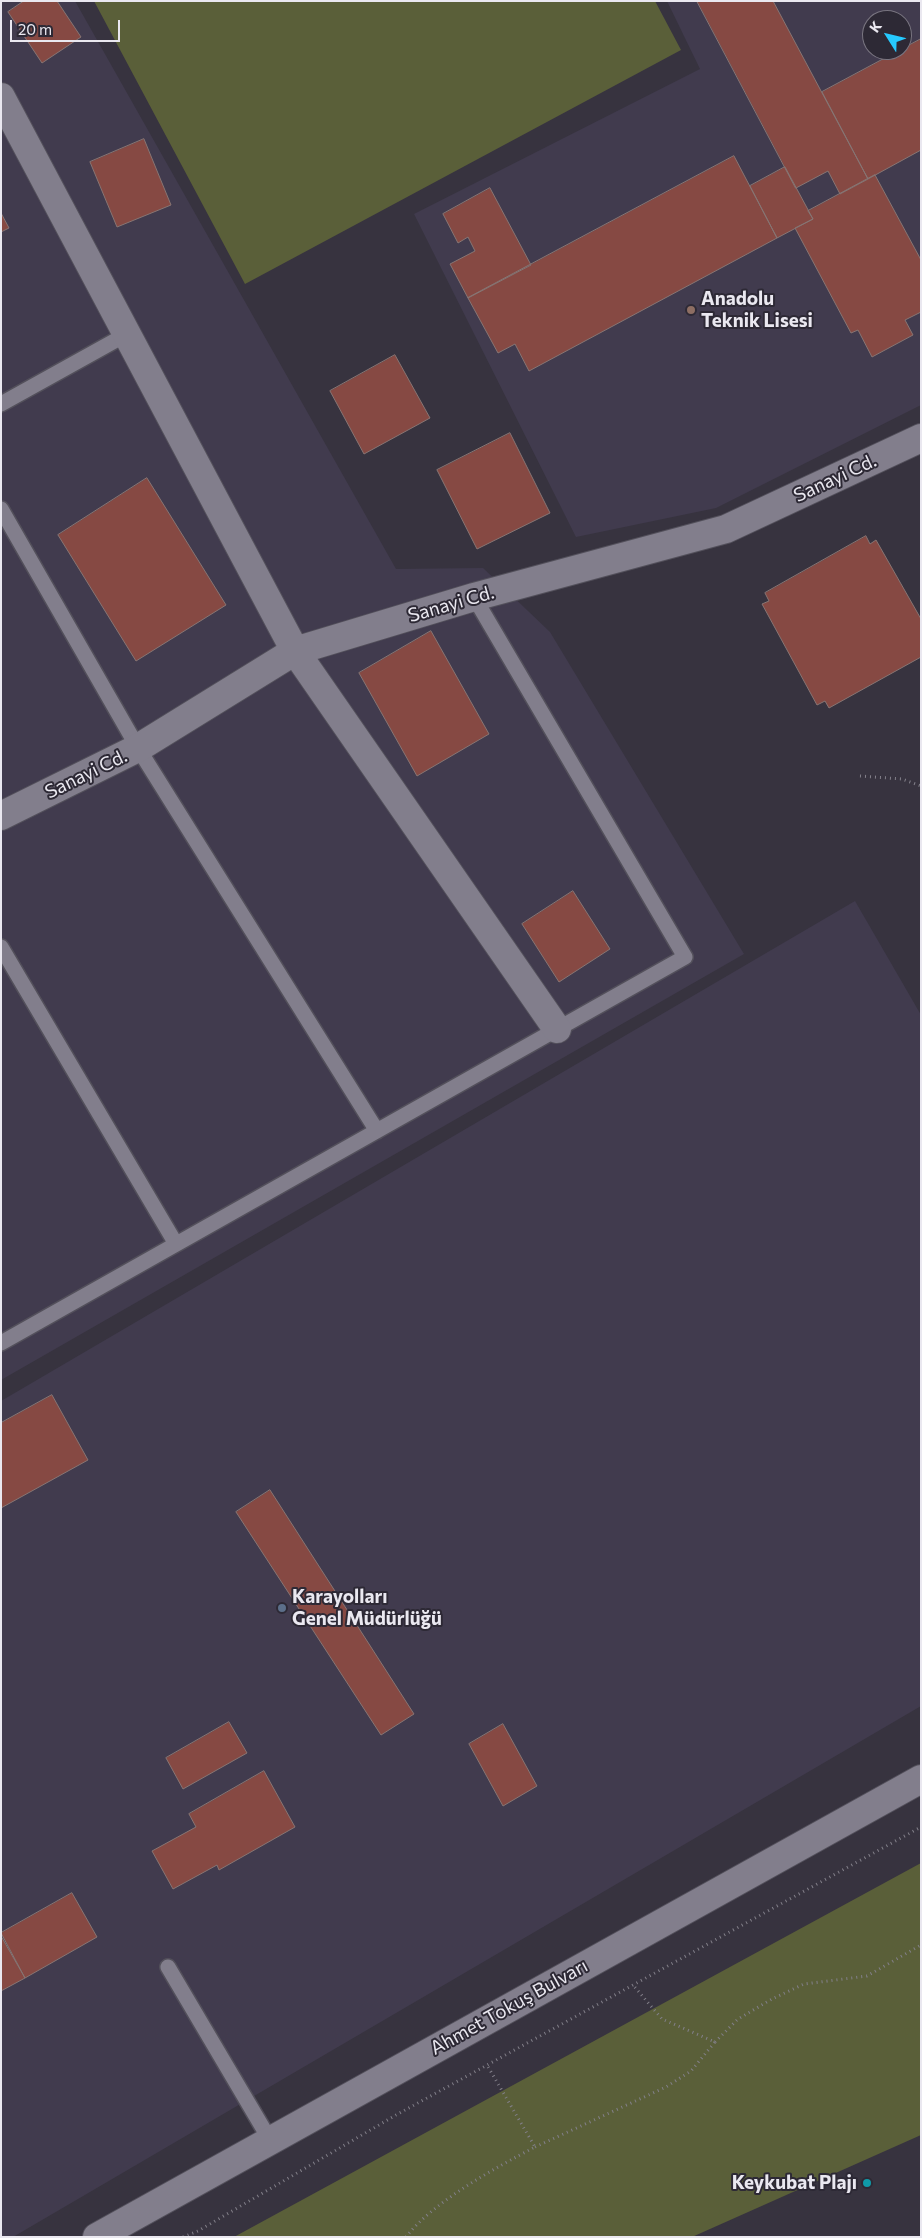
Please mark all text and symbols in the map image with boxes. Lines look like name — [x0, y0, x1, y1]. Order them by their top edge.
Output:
scale bar — [12, 10, 122, 42]
north arrow — [862, 10, 912, 60]
text: K — [866, 18, 885, 35]
text: 20 m — [18, 20, 52, 38]
place label: Anadolu Teknik Lisesi — [701, 288, 813, 332]
marker: Anadolu Teknik Lisesi — [685, 304, 697, 316]
street label: Sanayi Cd. — [790, 449, 880, 507]
street label: Sanayi Cd. — [405, 581, 497, 627]
street label: Sanayi Cd. — [41, 744, 131, 804]
place label: Karayolları Genel Müdürlüğü — [292, 1586, 442, 1630]
marker: Karayolları Genel Müdürlüğü — [276, 1602, 288, 1614]
street label: Ahmet Tokuş Bulvarı — [426, 1954, 592, 2060]
place label: Keykubat Plajı — [732, 2172, 857, 2194]
marker: Keykubat Plajı — [861, 2177, 873, 2189]

